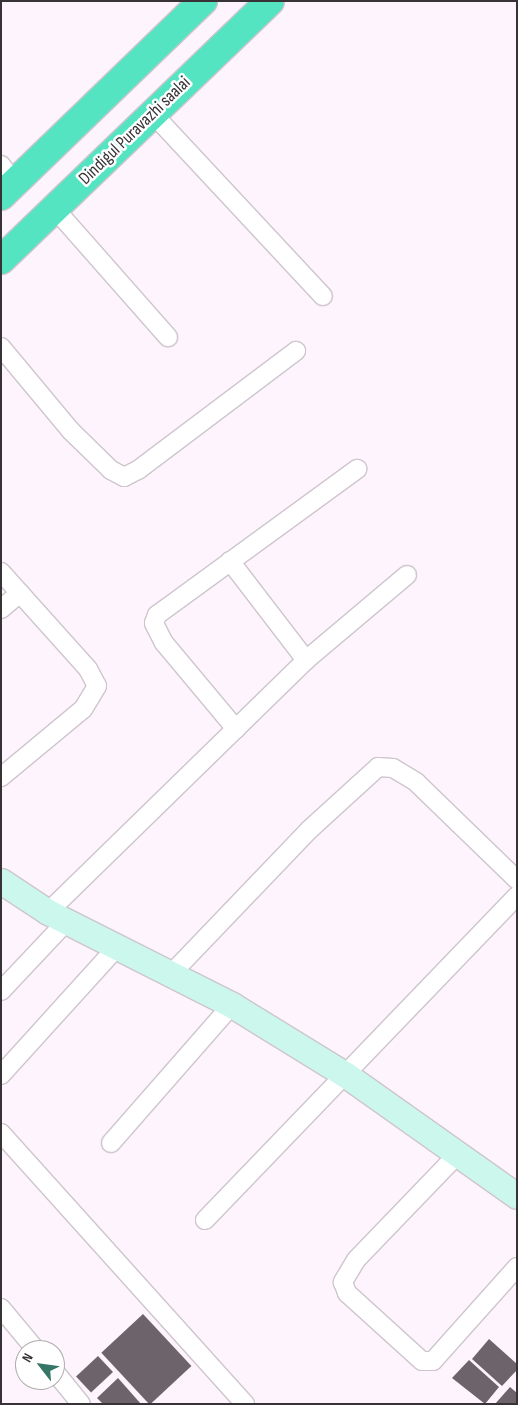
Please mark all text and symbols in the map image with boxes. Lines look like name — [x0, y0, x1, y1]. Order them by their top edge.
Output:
street label: Dindigul Puravazhi saalai — [75, 72, 195, 190]
north arrow — [15, 1340, 65, 1390]
text: N — [18, 1350, 37, 1365]

